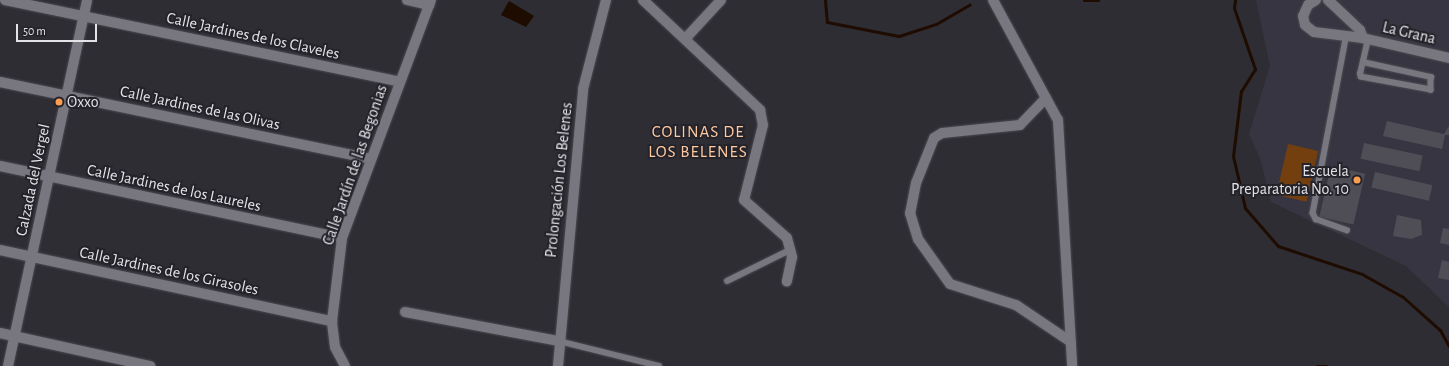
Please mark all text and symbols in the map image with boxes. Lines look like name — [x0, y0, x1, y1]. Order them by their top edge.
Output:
street label: Calle Jardines de los Claveles — [165, 8, 341, 64]
scale bar — [18, 16, 99, 42]
street label: La Grana — [1381, 18, 1437, 48]
text: 50 m — [23, 25, 46, 37]
street label: Calle Jardines de las Olivas — [118, 82, 282, 134]
street label: Calle Jardín de las Begonias — [318, 82, 392, 248]
place label: Oxxo — [67, 92, 99, 112]
marker: Oxxo — [54, 97, 64, 107]
street label: Prolongación Los Belenes — [541, 101, 577, 259]
street label: Calzada del Vergel — [12, 122, 54, 238]
district label: COLINAS DE LOS BELENES — [648, 122, 748, 162]
street label: Calle Jardines de los Laureles — [85, 160, 263, 216]
place label: Escuela Preparatoria No. 10 — [1231, 161, 1349, 199]
marker: Escuela Preparatoria No. 10 — [1352, 175, 1362, 185]
street label: Calle Jardines de los Girasoles — [78, 243, 260, 299]

